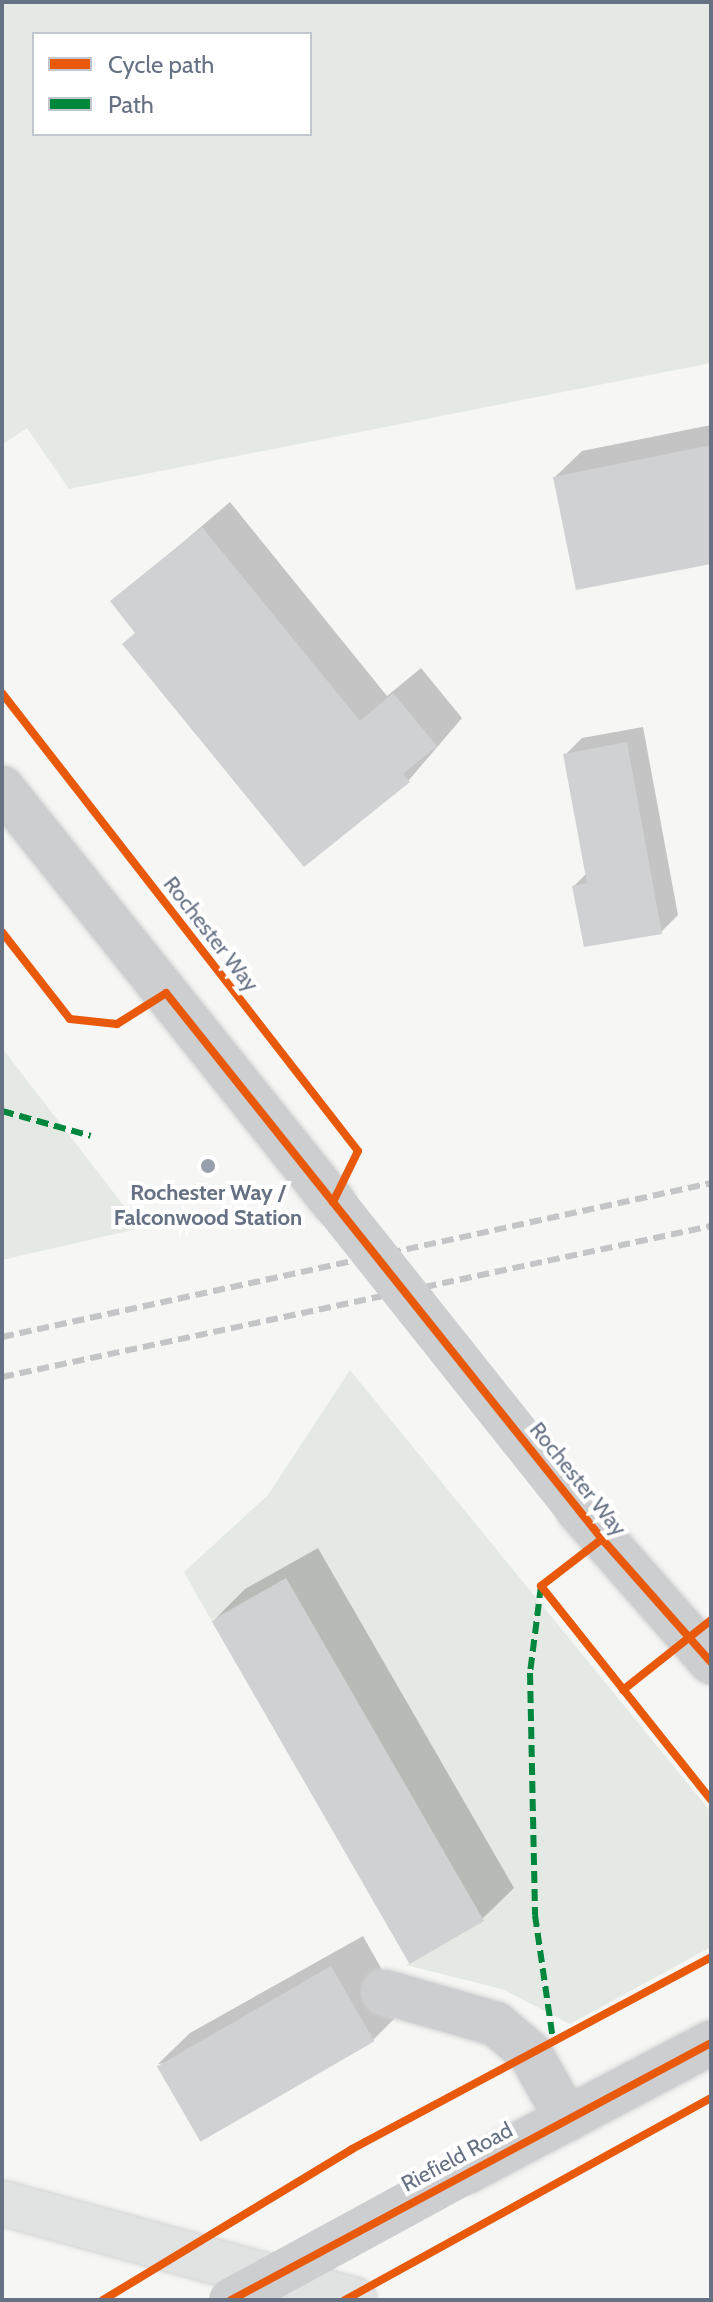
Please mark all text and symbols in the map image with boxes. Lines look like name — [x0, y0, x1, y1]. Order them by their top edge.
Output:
legend — [32, 32, 312, 136]
text: Cycle path — [108, 50, 214, 79]
text: Path — [108, 90, 154, 119]
street label: Rochester Way — [158, 871, 264, 997]
marker: Rochester Way / Falconwood Station — [199, 1157, 217, 1175]
place label: Rochester Way / Falconwood Station — [114, 1179, 302, 1230]
street label: Rochester Way — [524, 1417, 632, 1541]
street label: Riefield Road — [397, 2117, 517, 2197]

